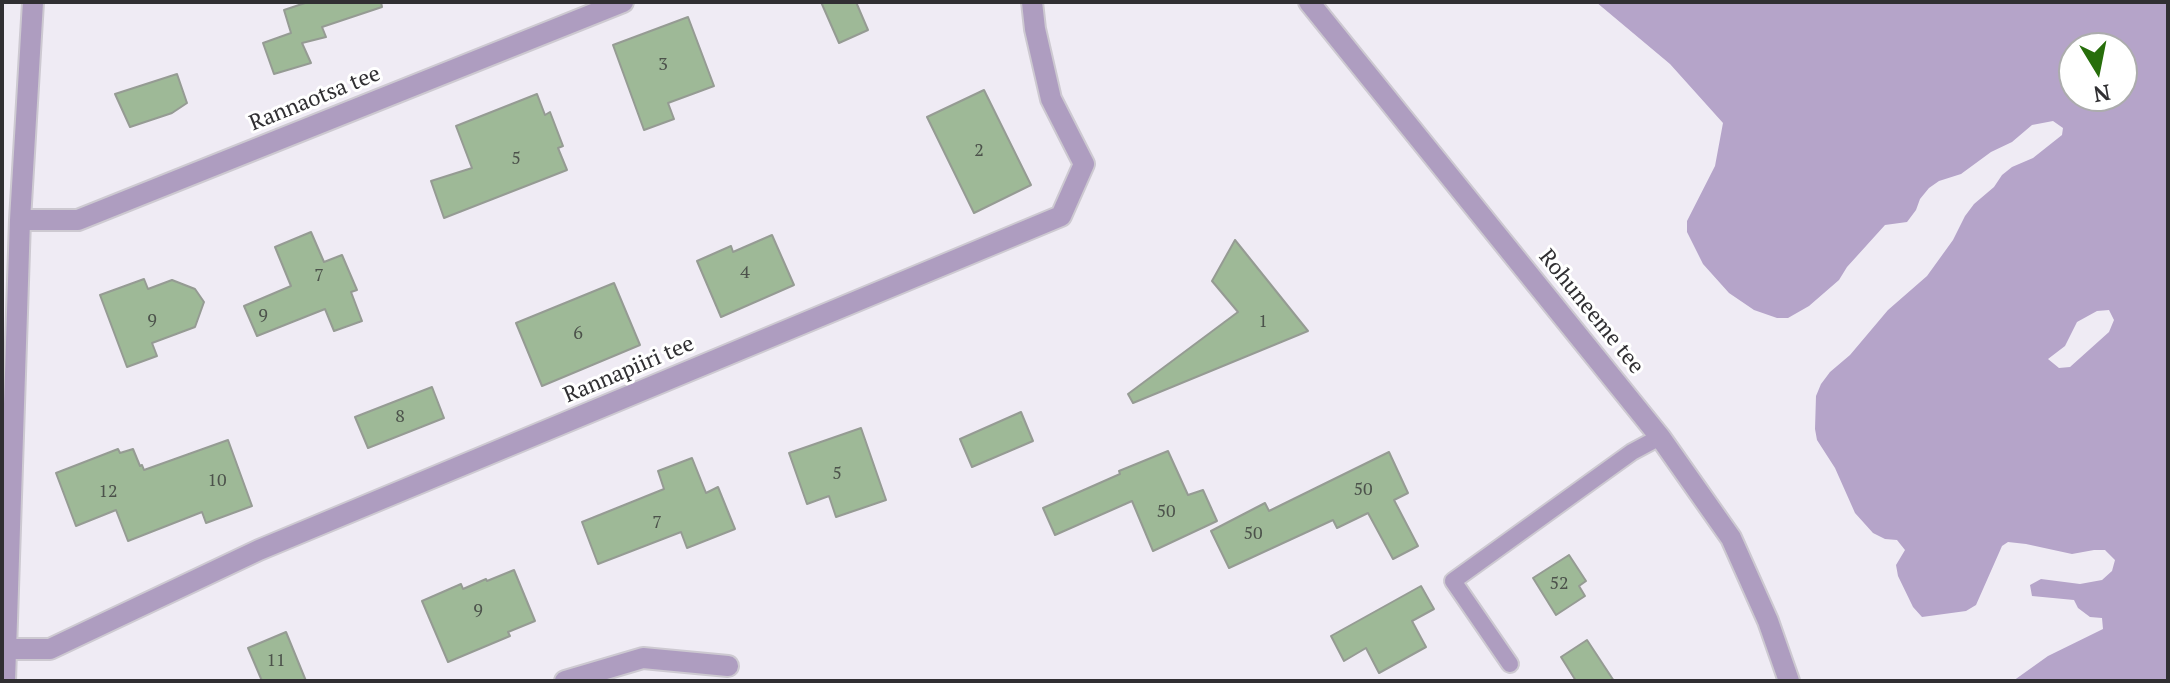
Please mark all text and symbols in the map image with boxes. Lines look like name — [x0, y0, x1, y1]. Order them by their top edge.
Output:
north arrow — [2058, 32, 2138, 112]
house number: 3 — [658, 54, 668, 76]
street label: Rannaotsa tee — [246, 61, 384, 137]
text: N — [2091, 78, 2113, 110]
house number: 2 — [974, 140, 984, 162]
house number: 5 — [511, 148, 521, 170]
street label: Rohuneeme tee — [1533, 245, 1649, 379]
house number: 4 — [740, 262, 750, 284]
house number: 7 — [314, 265, 324, 287]
house number: 9 — [258, 305, 268, 327]
house number: 9 — [147, 310, 157, 332]
house number: 1 — [1258, 311, 1268, 333]
house number: 6 — [573, 323, 583, 345]
street label: Rannapiiri tee — [560, 331, 698, 409]
house number: 8 — [395, 406, 405, 428]
house number: 5 — [832, 463, 842, 485]
house number: 10 — [207, 470, 227, 492]
house number: 50 — [1353, 479, 1373, 501]
house number: 12 — [98, 481, 118, 503]
house number: 50 — [1156, 501, 1176, 523]
house number: 7 — [652, 512, 662, 534]
house number: 50 — [1243, 523, 1263, 545]
house number: 52 — [1549, 573, 1569, 595]
house number: 9 — [473, 600, 483, 622]
house number: 11 — [266, 650, 286, 672]

